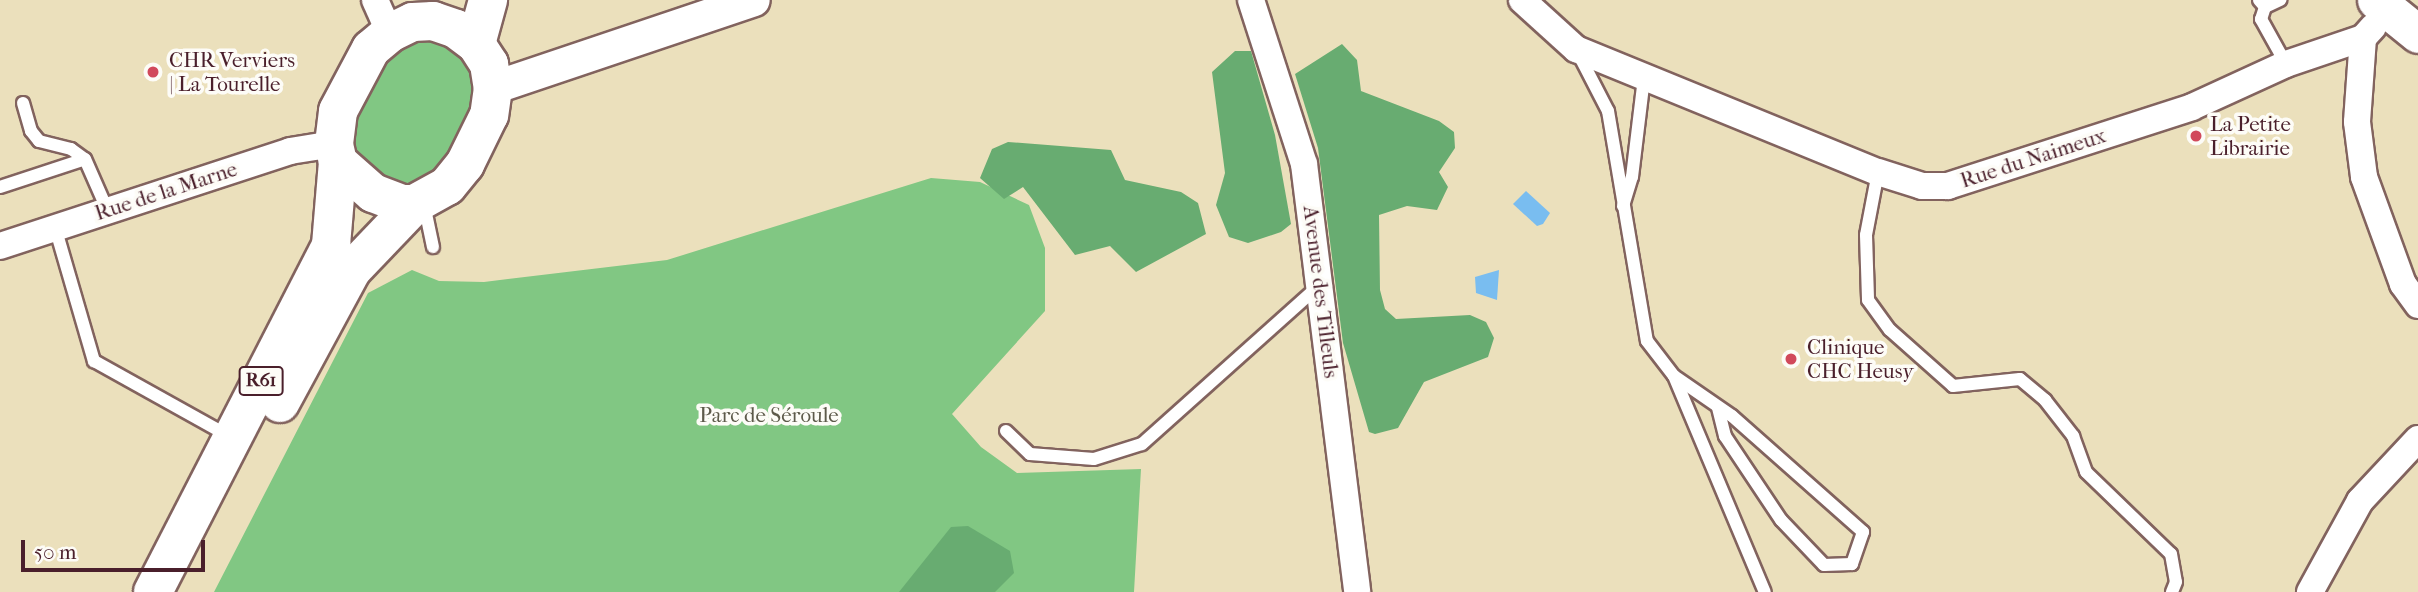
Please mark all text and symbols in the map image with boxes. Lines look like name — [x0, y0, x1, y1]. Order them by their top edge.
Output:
place label: CHR Verviers | La Tourelle — [169, 47, 295, 97]
marker: CHR Verviers | La Tourelle — [143, 62, 163, 82]
place label: La Petite Librairie — [2210, 111, 2291, 161]
street label: Rue du Naimeux — [1957, 123, 2109, 193]
marker: La Petite Librairie — [2188, 128, 2204, 144]
street label: Rue de la Marne — [92, 156, 240, 226]
street label: Avenue des Tilleuls — [1298, 204, 1344, 380]
place label: Clinique CHC Heusy — [1807, 334, 1914, 384]
marker: Clinique CHC Heusy — [1781, 349, 1801, 369]
road number: R61 — [238, 366, 284, 396]
park label: Parc de Séroule — [699, 402, 839, 428]
scale bar — [24, 526, 208, 570]
text: 50 m — [34, 540, 77, 564]

